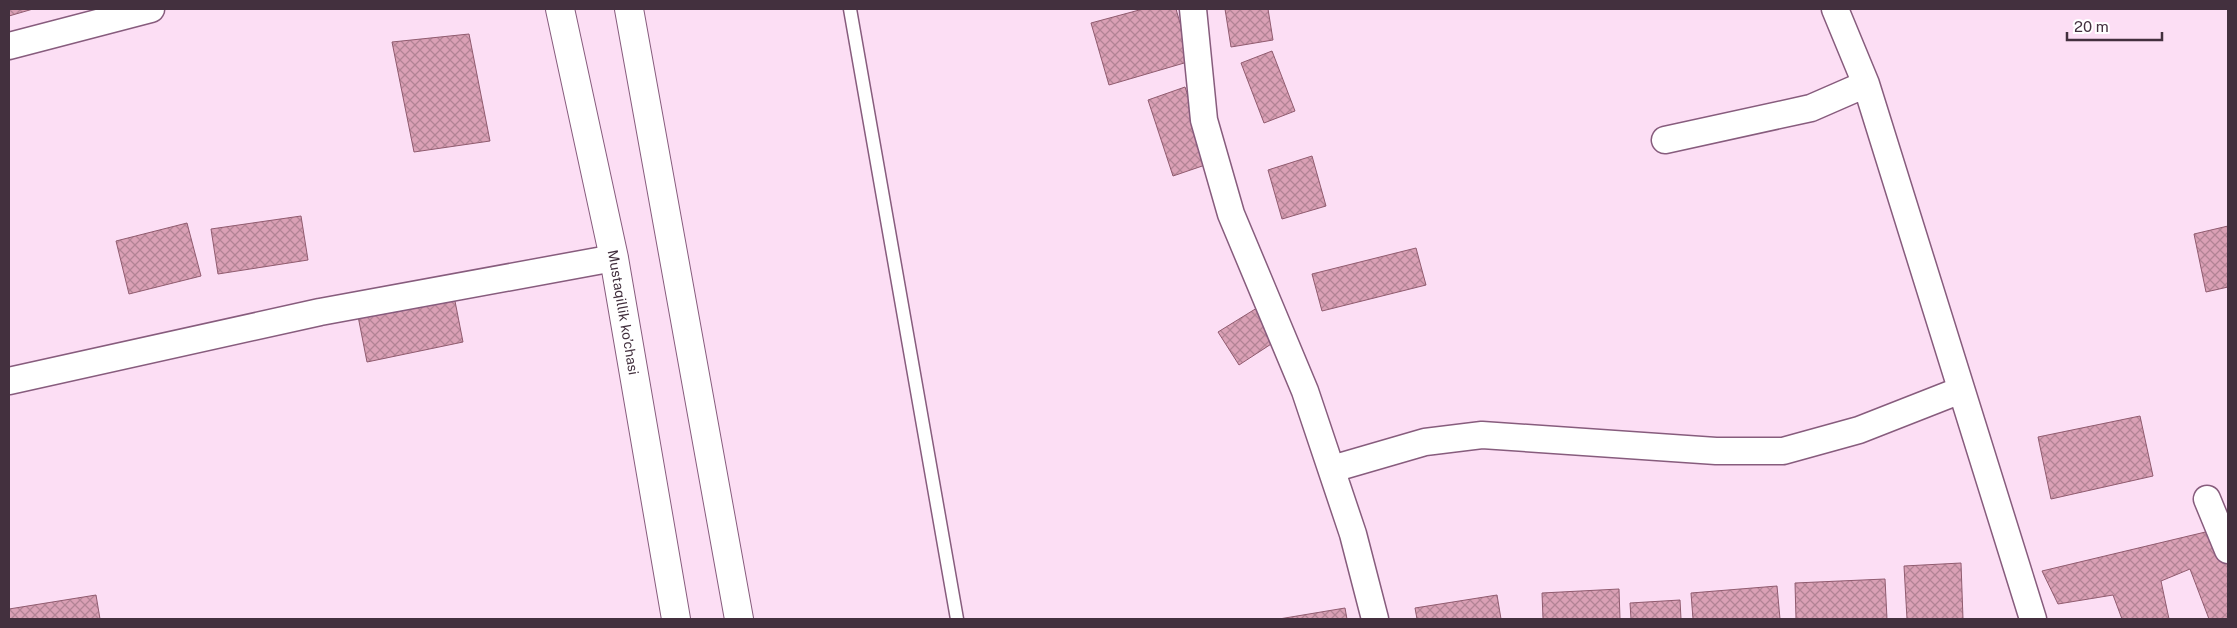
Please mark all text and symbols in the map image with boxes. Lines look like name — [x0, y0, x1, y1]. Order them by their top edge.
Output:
scale bar — [2067, 10, 2162, 42]
text: 20 m — [2074, 18, 2109, 35]
street label: Mustaqillik ko’chasi — [604, 248, 642, 376]

